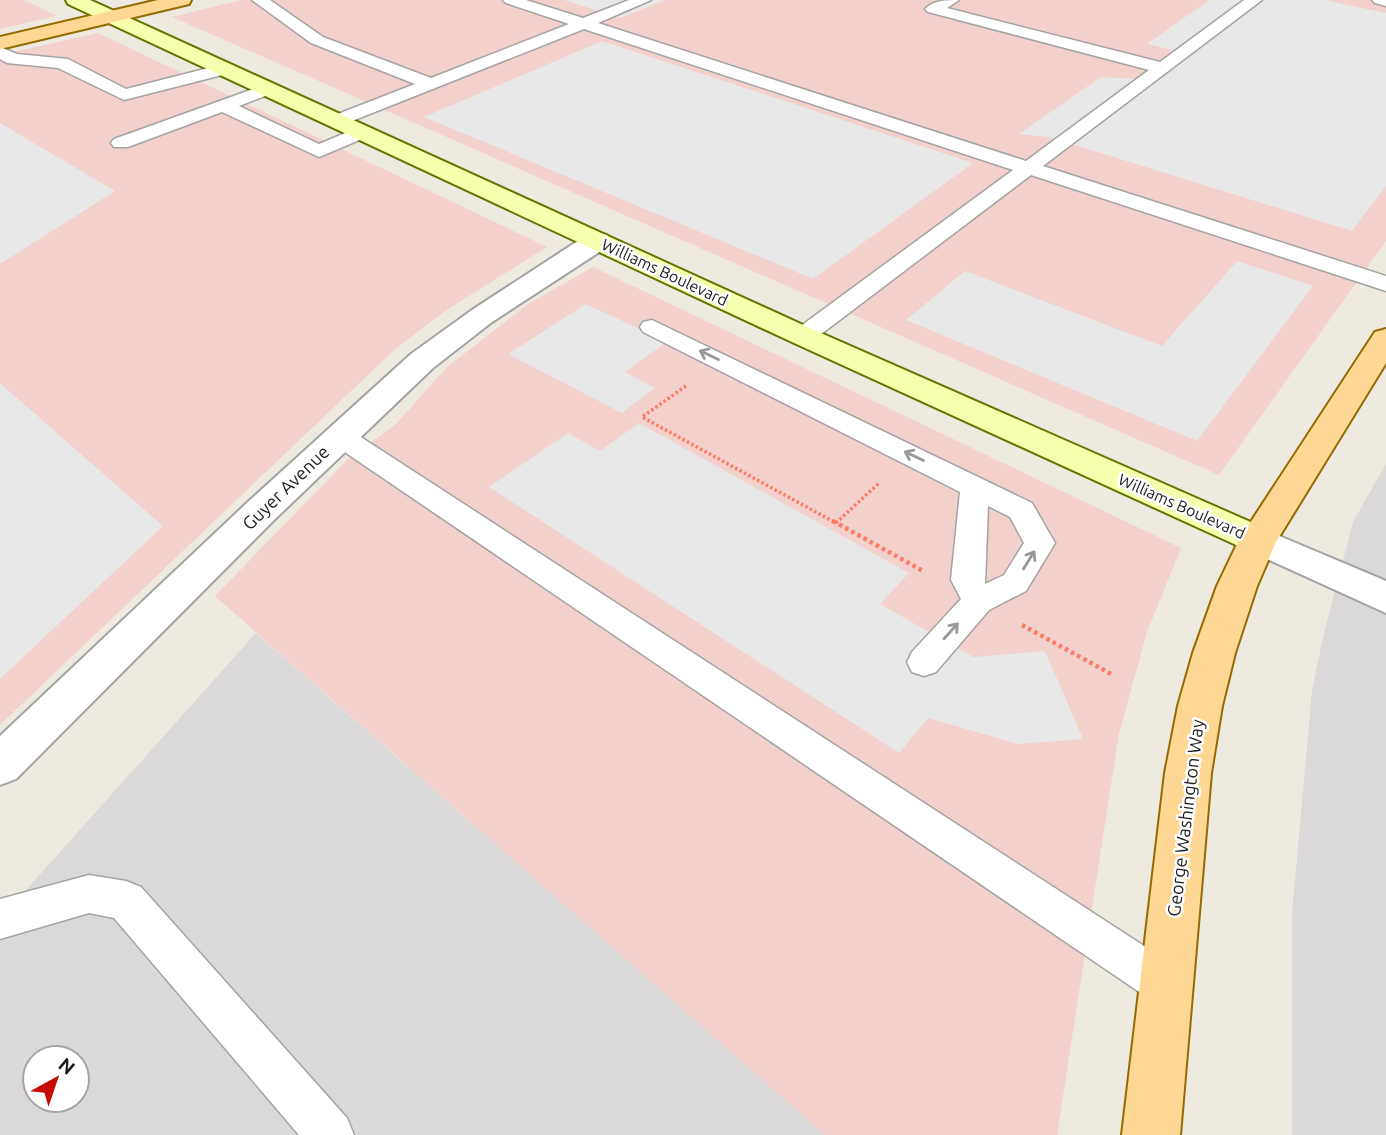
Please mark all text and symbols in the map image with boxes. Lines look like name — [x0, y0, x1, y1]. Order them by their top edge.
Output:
street label: Williams Boulevard — [599, 235, 731, 309]
one-way arrow — [699, 348, 720, 362]
street label: Guyer Avenue — [238, 441, 333, 533]
one-way arrow — [904, 448, 925, 462]
street label: Williams Boulevard — [1116, 470, 1248, 542]
one-way arrow — [1023, 551, 1037, 571]
one-way arrow — [943, 622, 959, 640]
street label: George Washington Way — [1163, 718, 1207, 918]
north arrow — [21, 1044, 91, 1114]
text: N — [54, 1053, 79, 1079]

